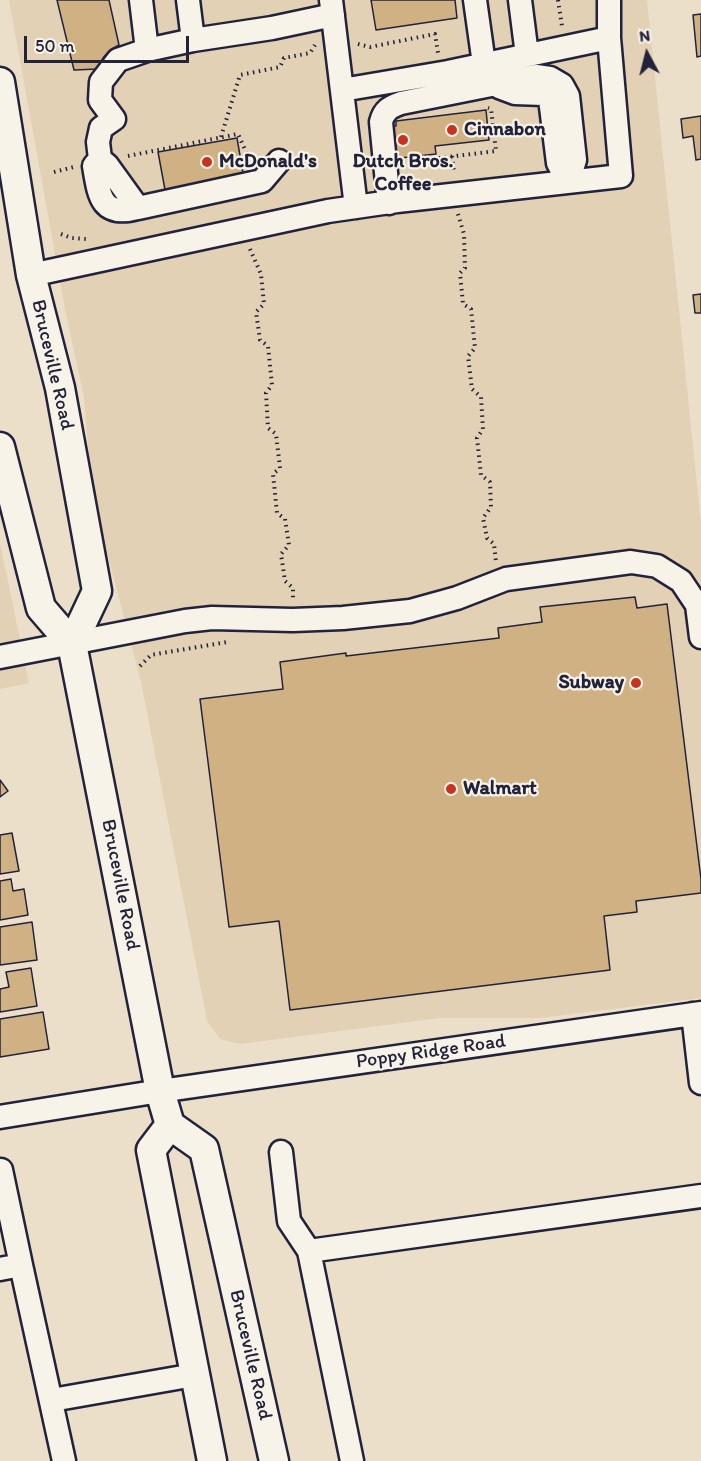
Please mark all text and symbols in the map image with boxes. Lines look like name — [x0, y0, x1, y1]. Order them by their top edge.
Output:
scale bar — [27, 24, 192, 62]
north arrow — [617, 24, 677, 84]
text: N — [638, 26, 651, 46]
text: 50 m — [35, 35, 75, 57]
place label: Cinnabon — [464, 118, 546, 142]
marker: Cinnabon — [445, 123, 459, 137]
marker: Dutch Bros. Coffee — [396, 133, 410, 147]
place label: McDonald's — [219, 150, 317, 174]
place label: Dutch Bros. Coffee — [353, 150, 453, 197]
marker: McDonald's — [200, 155, 214, 169]
street label: Bruceville Road — [25, 297, 79, 433]
place label: Subway — [558, 671, 624, 695]
marker: Subway — [629, 676, 643, 690]
place label: Walmart — [463, 777, 537, 801]
marker: Walmart — [444, 782, 458, 796]
street label: Bruceville Road — [96, 817, 144, 953]
street label: Poppy Ridge Road — [355, 1030, 507, 1074]
street label: Bruceville Road — [223, 1287, 277, 1423]

